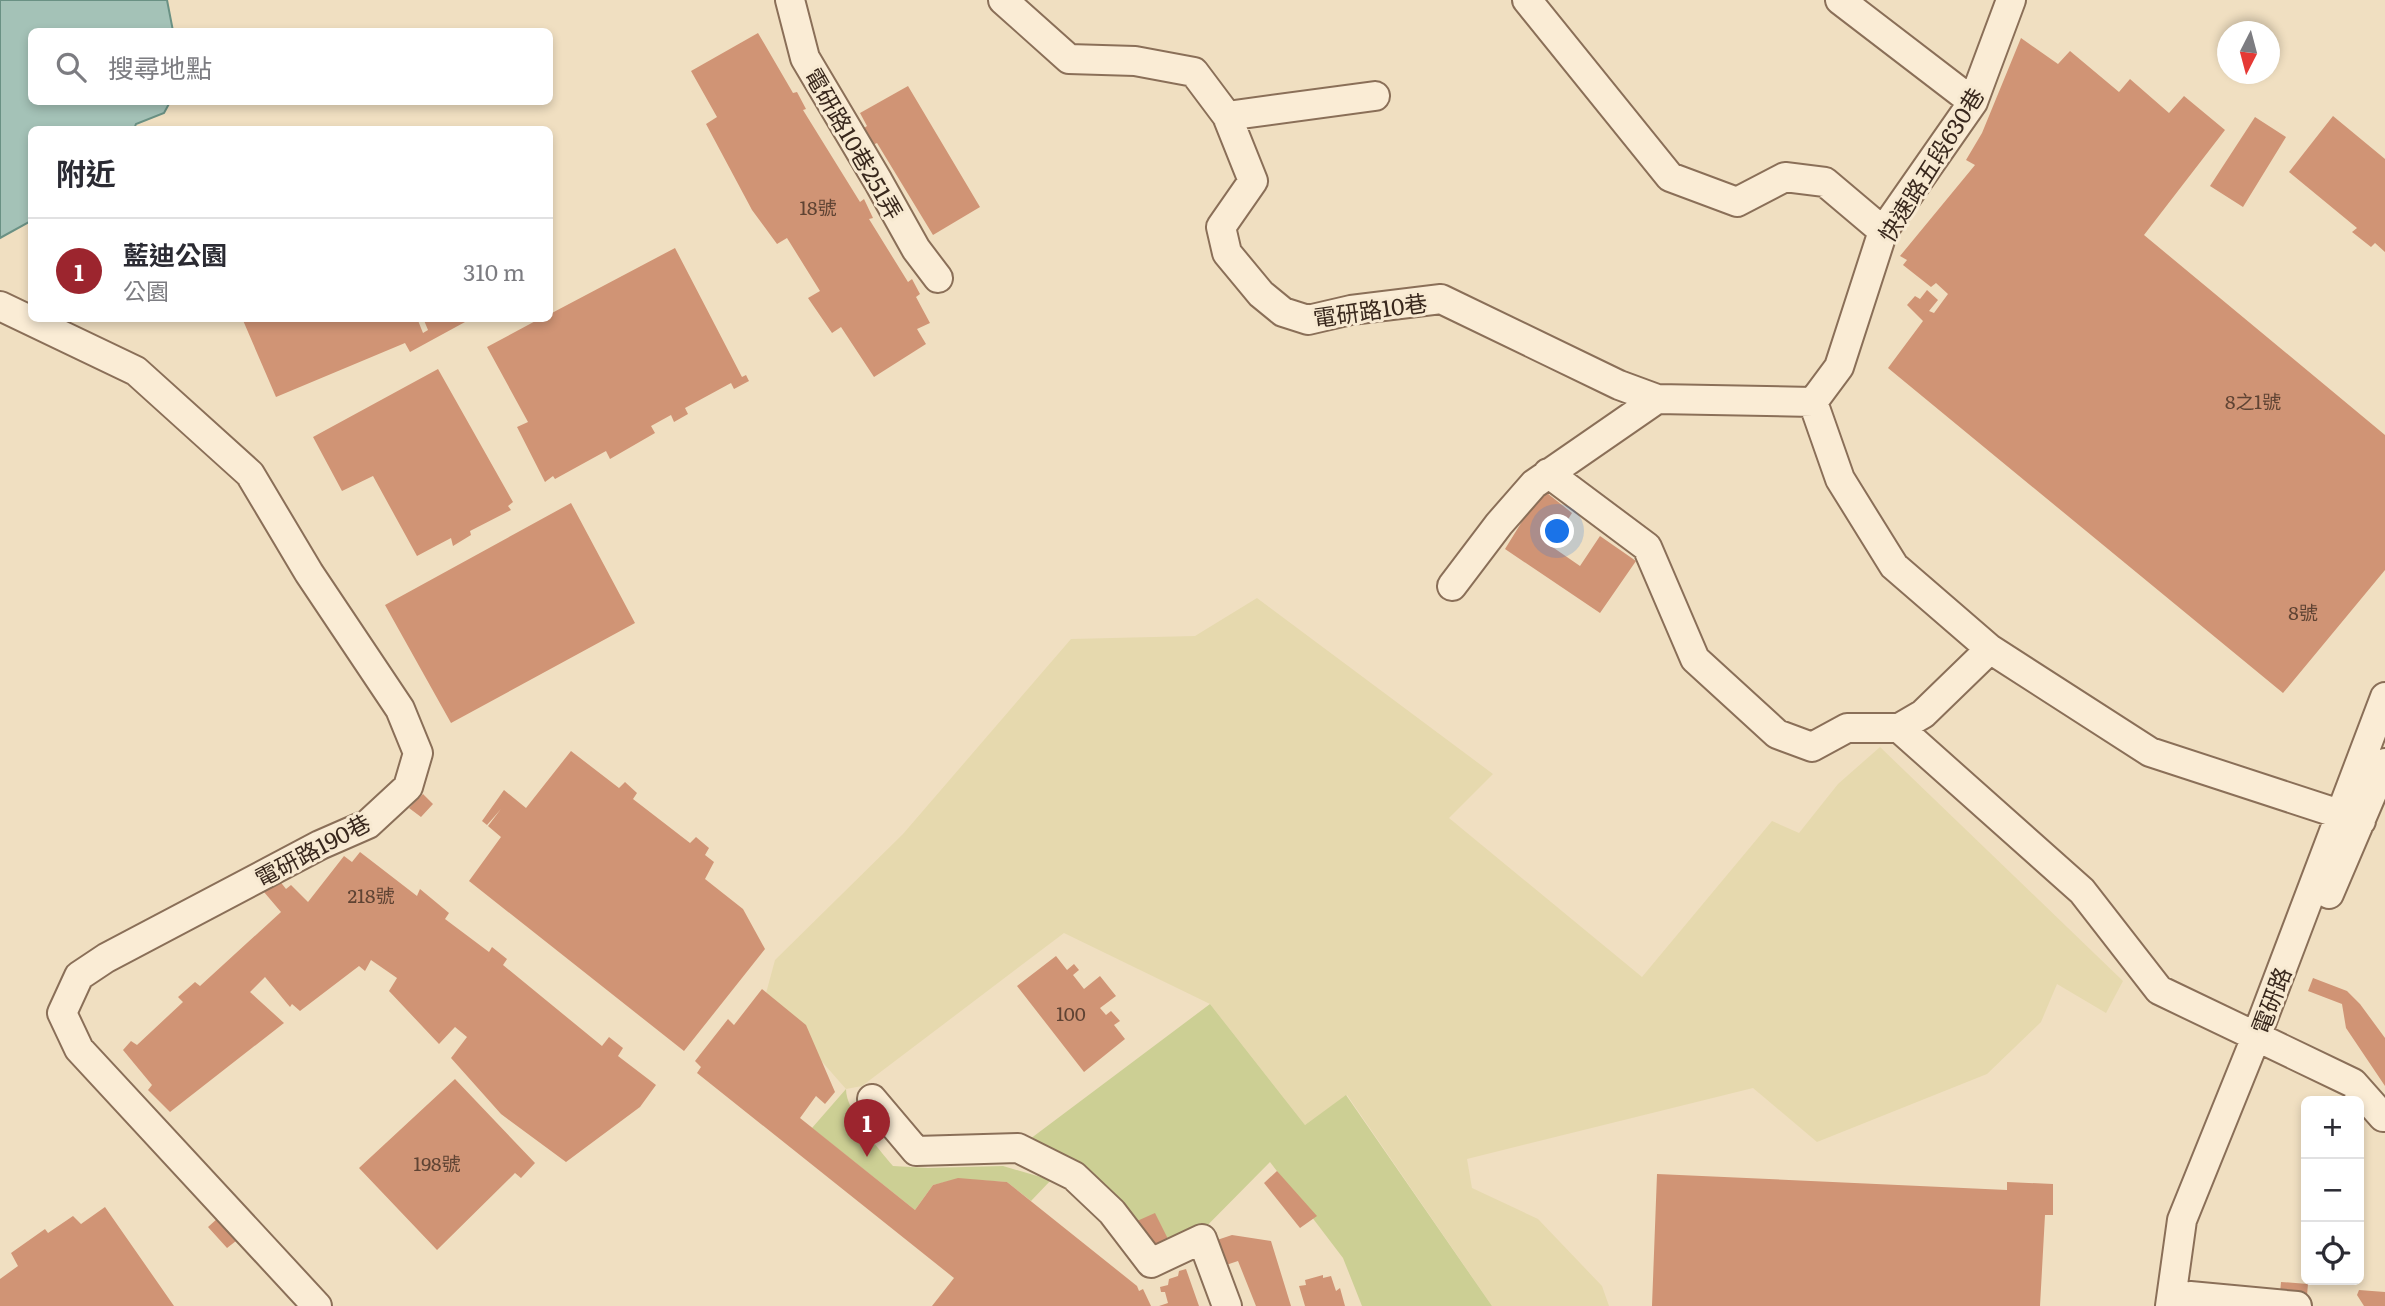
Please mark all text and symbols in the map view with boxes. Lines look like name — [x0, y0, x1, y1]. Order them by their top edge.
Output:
north arrow — [2217, 21, 2280, 84]
search box — [28, 28, 553, 105]
text: 搜尋地點 — [108, 47, 212, 86]
icon: search — [52, 48, 90, 86]
street label: 電研路10巷251弄 — [798, 61, 912, 225]
street label: 快速路五段630巷 — [1869, 80, 1991, 248]
text: 附近 — [56, 150, 116, 194]
house number: 18號 — [799, 193, 837, 221]
text: 藍迪公園 — [123, 234, 227, 273]
text: 1 — [74, 254, 84, 288]
text: 310 m — [463, 254, 525, 288]
text: 公園 — [123, 273, 169, 307]
street label: 電研路10巷 — [1311, 284, 1429, 334]
house number: 8之1號 — [2225, 387, 2281, 415]
your location — [1540, 514, 1574, 548]
house number: 8號 — [2288, 598, 2318, 626]
street label: 電研路190巷 — [248, 804, 376, 894]
house number: 218號 — [348, 881, 394, 909]
street label: 電研路 — [2242, 962, 2298, 1038]
house number: 100 — [1056, 999, 1086, 1027]
map controls — [2301, 1096, 2364, 1285]
button: + — [2301, 1096, 2364, 1159]
pin: 1 — [844, 1099, 890, 1157]
house number: 198號 — [413, 1149, 461, 1177]
button: − — [2301, 1159, 2364, 1222]
button: locate — [2301, 1222, 2364, 1285]

